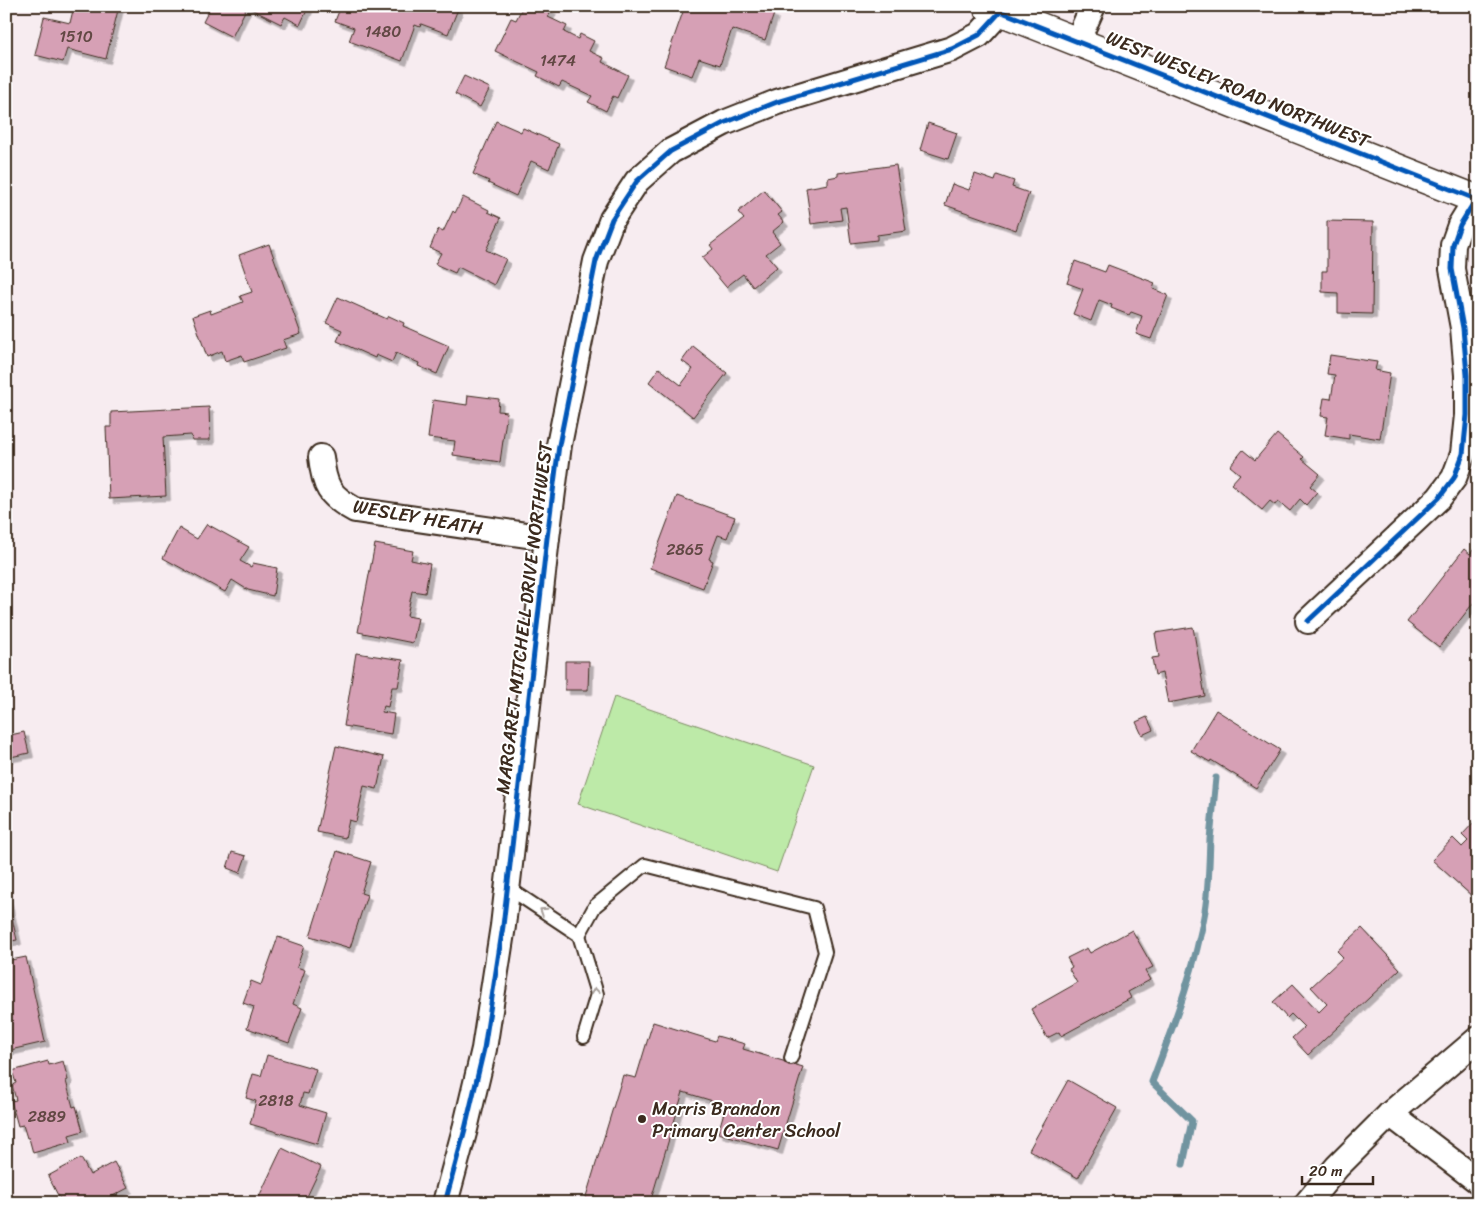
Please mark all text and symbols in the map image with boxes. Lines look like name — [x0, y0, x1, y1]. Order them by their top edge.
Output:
house number: 1480 — [365, 17, 401, 46]
street label: WEST WESLEY ROAD NORTHWEST — [1101, 21, 1376, 158]
house number: 1510 — [59, 22, 93, 51]
house number: 1474 — [540, 46, 576, 75]
street label: MARGARET MITCHELL DRIVE NORTHWEST — [486, 439, 562, 796]
street label: WESLEY HEATH — [350, 489, 486, 545]
house number: 2865 — [666, 535, 704, 564]
one-way arrow — [540, 908, 549, 917]
one-way arrow — [590, 986, 600, 995]
house number: 2818 — [258, 1086, 294, 1115]
place label: Morris Brandon Primary Center School — [652, 1092, 841, 1147]
house number: 2889 — [28, 1102, 66, 1131]
marker: Morris Brandon Primary Center School — [636, 1113, 648, 1125]
scale bar — [1302, 1154, 1373, 1186]
text: 20 m — [1309, 1158, 1343, 1184]

